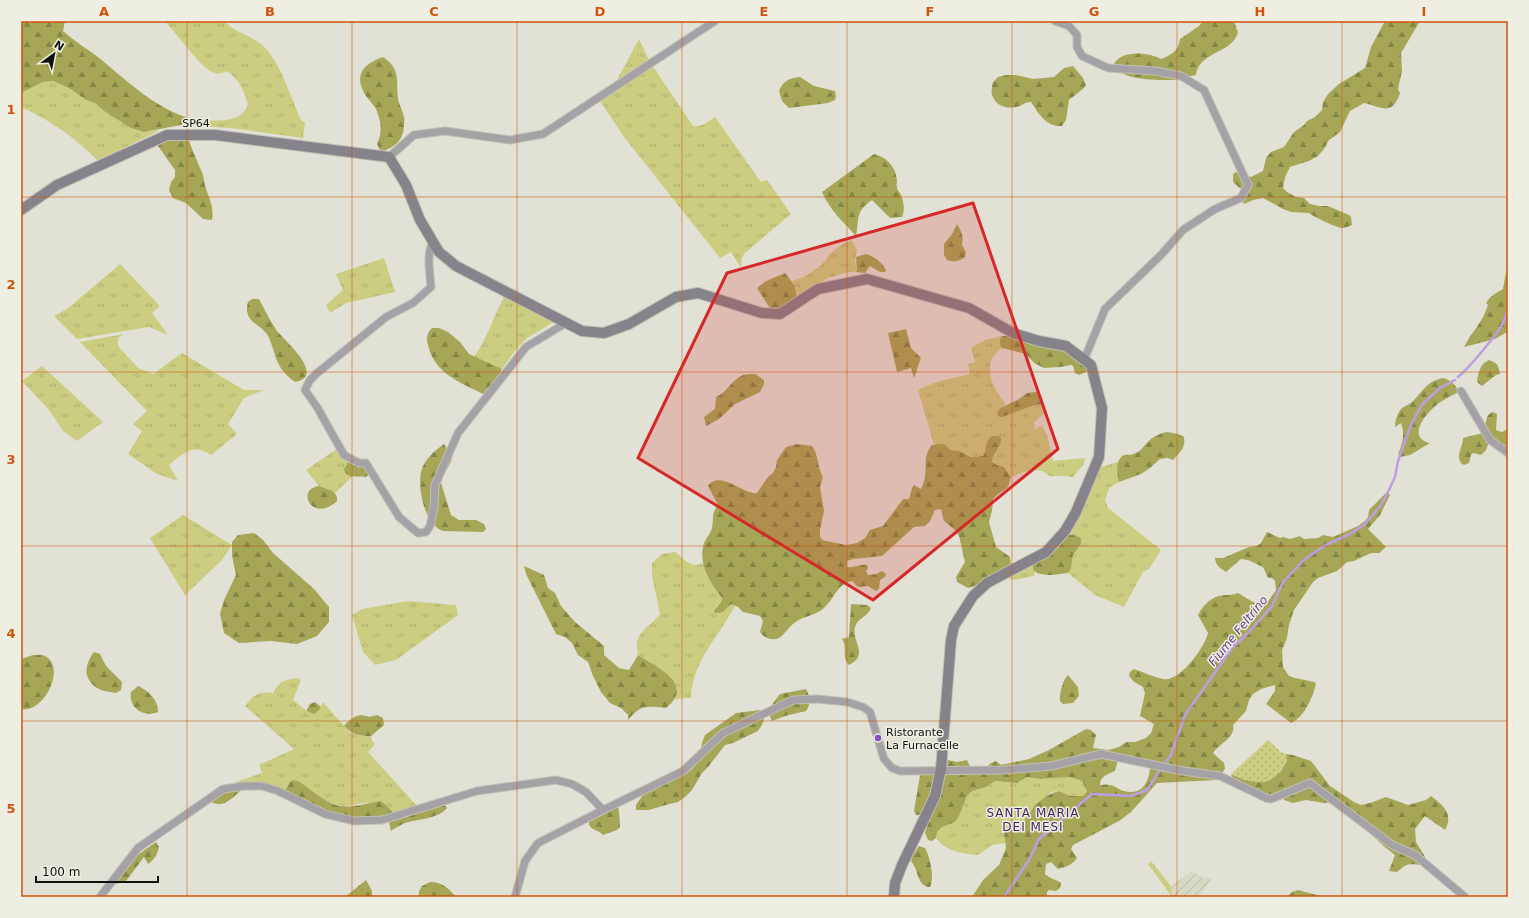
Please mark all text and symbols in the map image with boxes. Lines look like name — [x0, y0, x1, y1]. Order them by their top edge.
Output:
text: A — [99, 4, 109, 19]
text: B — [265, 4, 275, 19]
text: C — [429, 4, 439, 19]
text: D — [595, 4, 606, 19]
text: E — [760, 4, 768, 19]
text: F — [926, 4, 934, 19]
text: G — [1089, 4, 1099, 19]
text: H — [1255, 4, 1265, 19]
text: I — [1422, 4, 1426, 19]
north arrow — [34, 34, 74, 74]
text: N — [52, 38, 66, 54]
text: 1 — [6, 102, 16, 117]
street label: SP64 — [182, 117, 210, 130]
text: 2 — [6, 277, 16, 292]
text: 3 — [6, 452, 16, 467]
water label: Fiume Feltrino — [1205, 593, 1271, 669]
text: 4 — [6, 626, 16, 641]
place label: Ristorante La Furnacelle — [886, 726, 959, 752]
marker: Ristorante La Furnacelle — [873, 733, 883, 743]
text: 5 — [6, 801, 16, 816]
district label: SANTA MARIA DEI MESI — [986, 806, 1080, 834]
scale bar — [36, 858, 158, 884]
text: 100 m — [42, 865, 80, 879]

